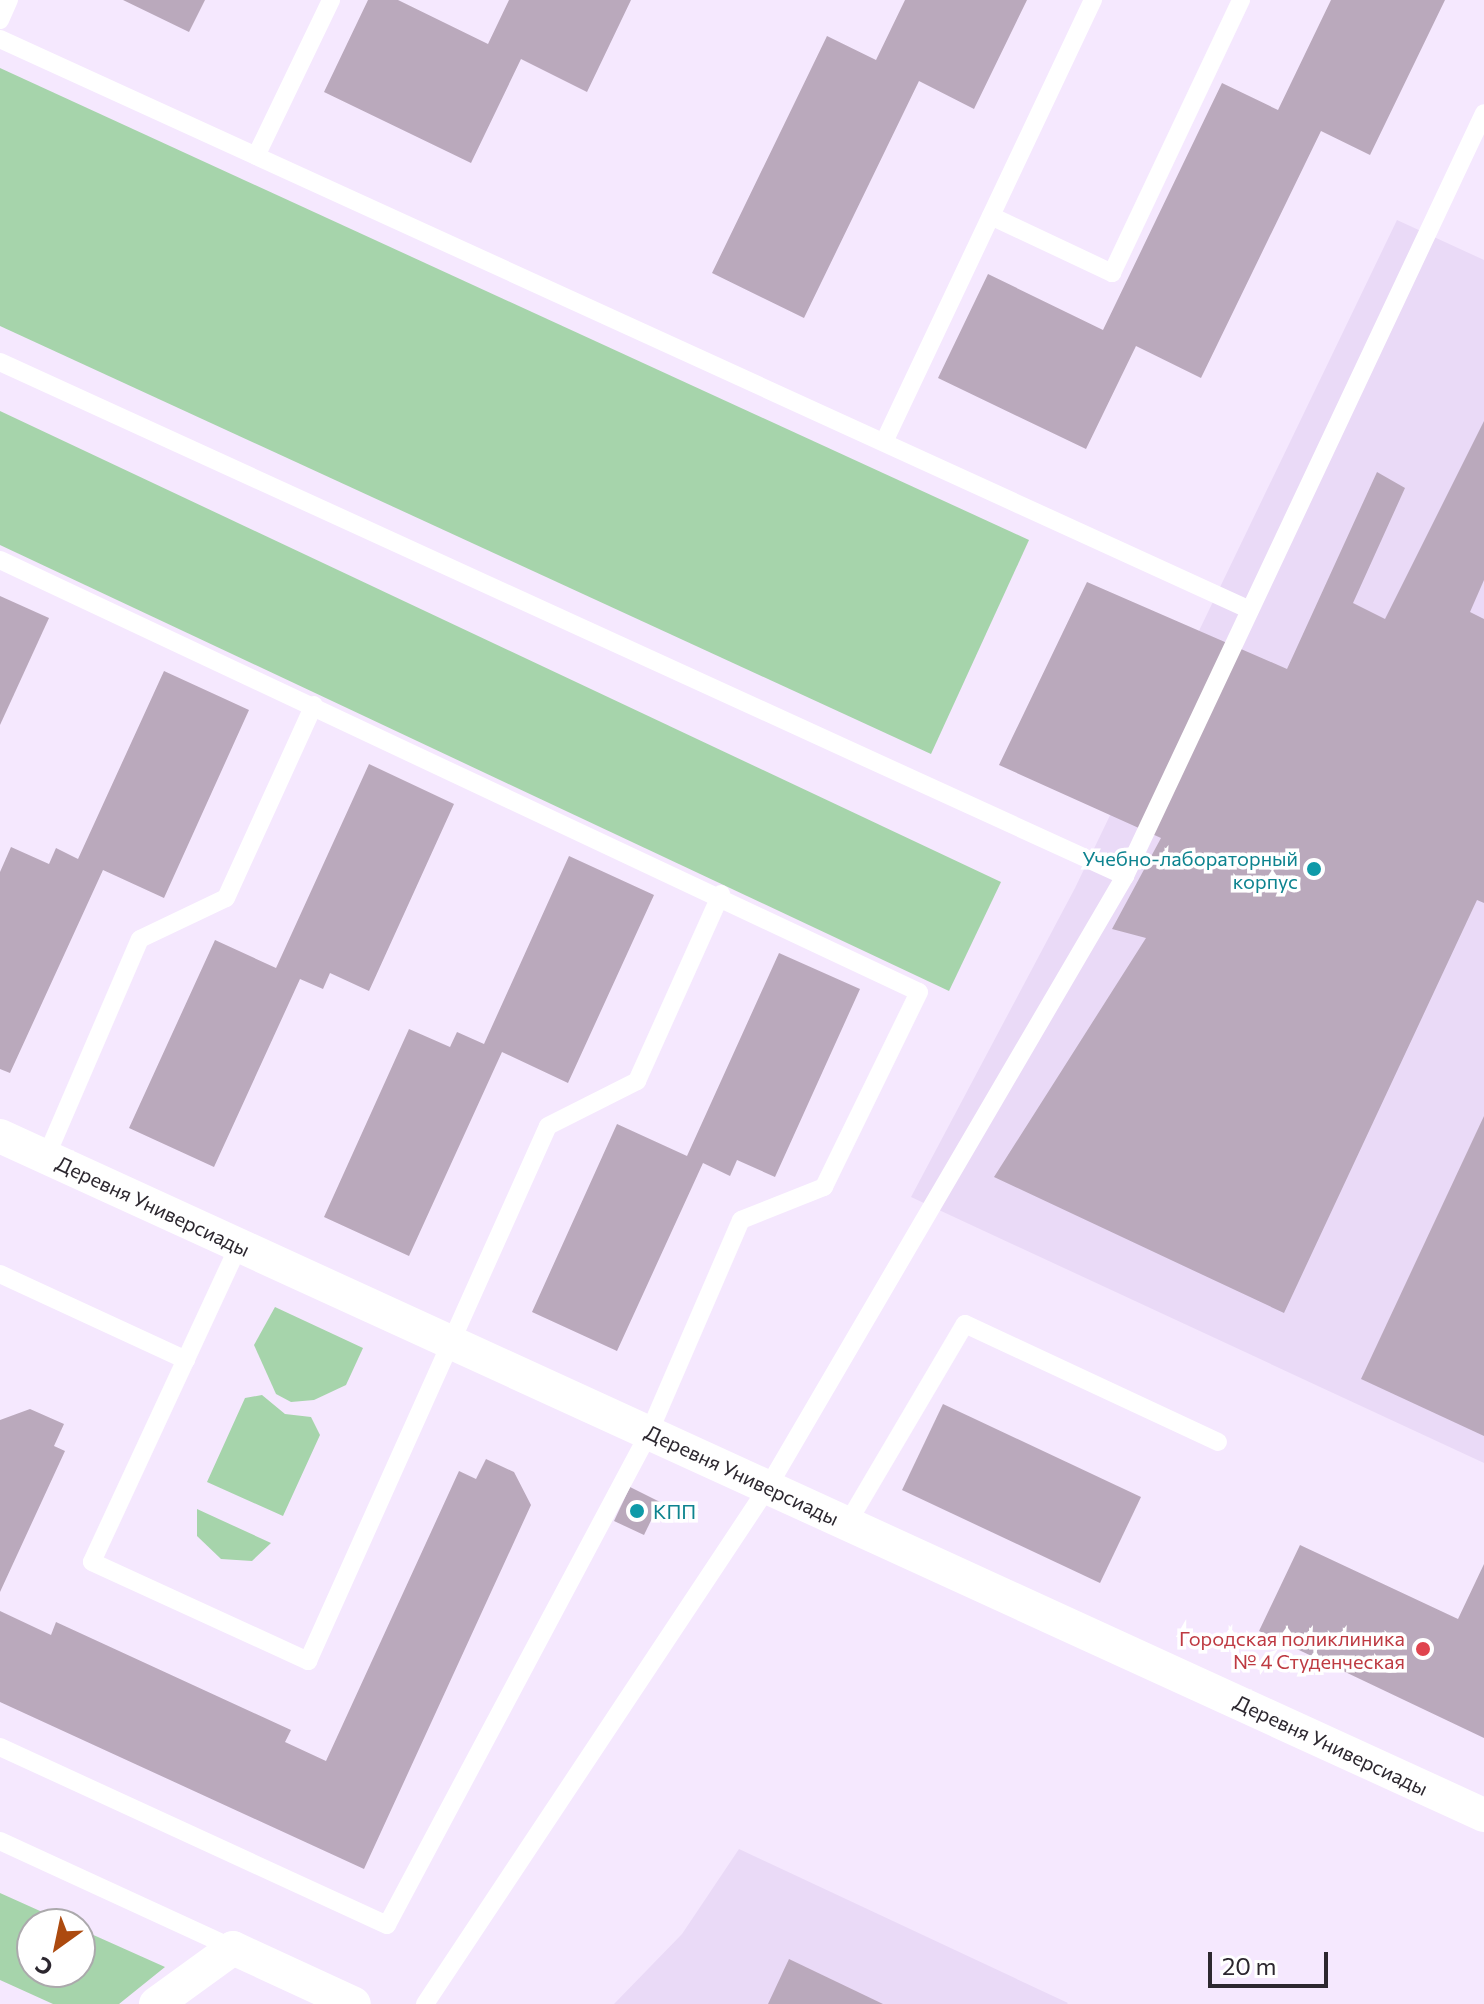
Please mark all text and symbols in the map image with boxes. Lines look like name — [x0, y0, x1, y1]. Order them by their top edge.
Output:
place label: Учебно-лабораторный корпус — [1082, 846, 1298, 893]
marker: Учебно-лабораторный корпус — [1305, 860, 1323, 878]
street label: Деревня Универсиады — [52, 1151, 254, 1261]
street label: Деревня Универсиады — [641, 1420, 843, 1530]
place label: КПП — [653, 1499, 696, 1523]
marker: КПП — [628, 1502, 646, 1520]
place label: Городская поликлиника № 4 Студенческая — [1179, 1626, 1405, 1673]
marker: Городская поликлиника № 4 Студенческая — [1412, 1638, 1434, 1660]
street label: Деревня Универсиады — [1230, 1690, 1432, 1800]
north arrow — [16, 1908, 96, 1988]
scale bar — [1212, 1936, 1332, 1986]
text: С — [30, 1951, 57, 1982]
text: 20 m — [1222, 1951, 1276, 1980]

